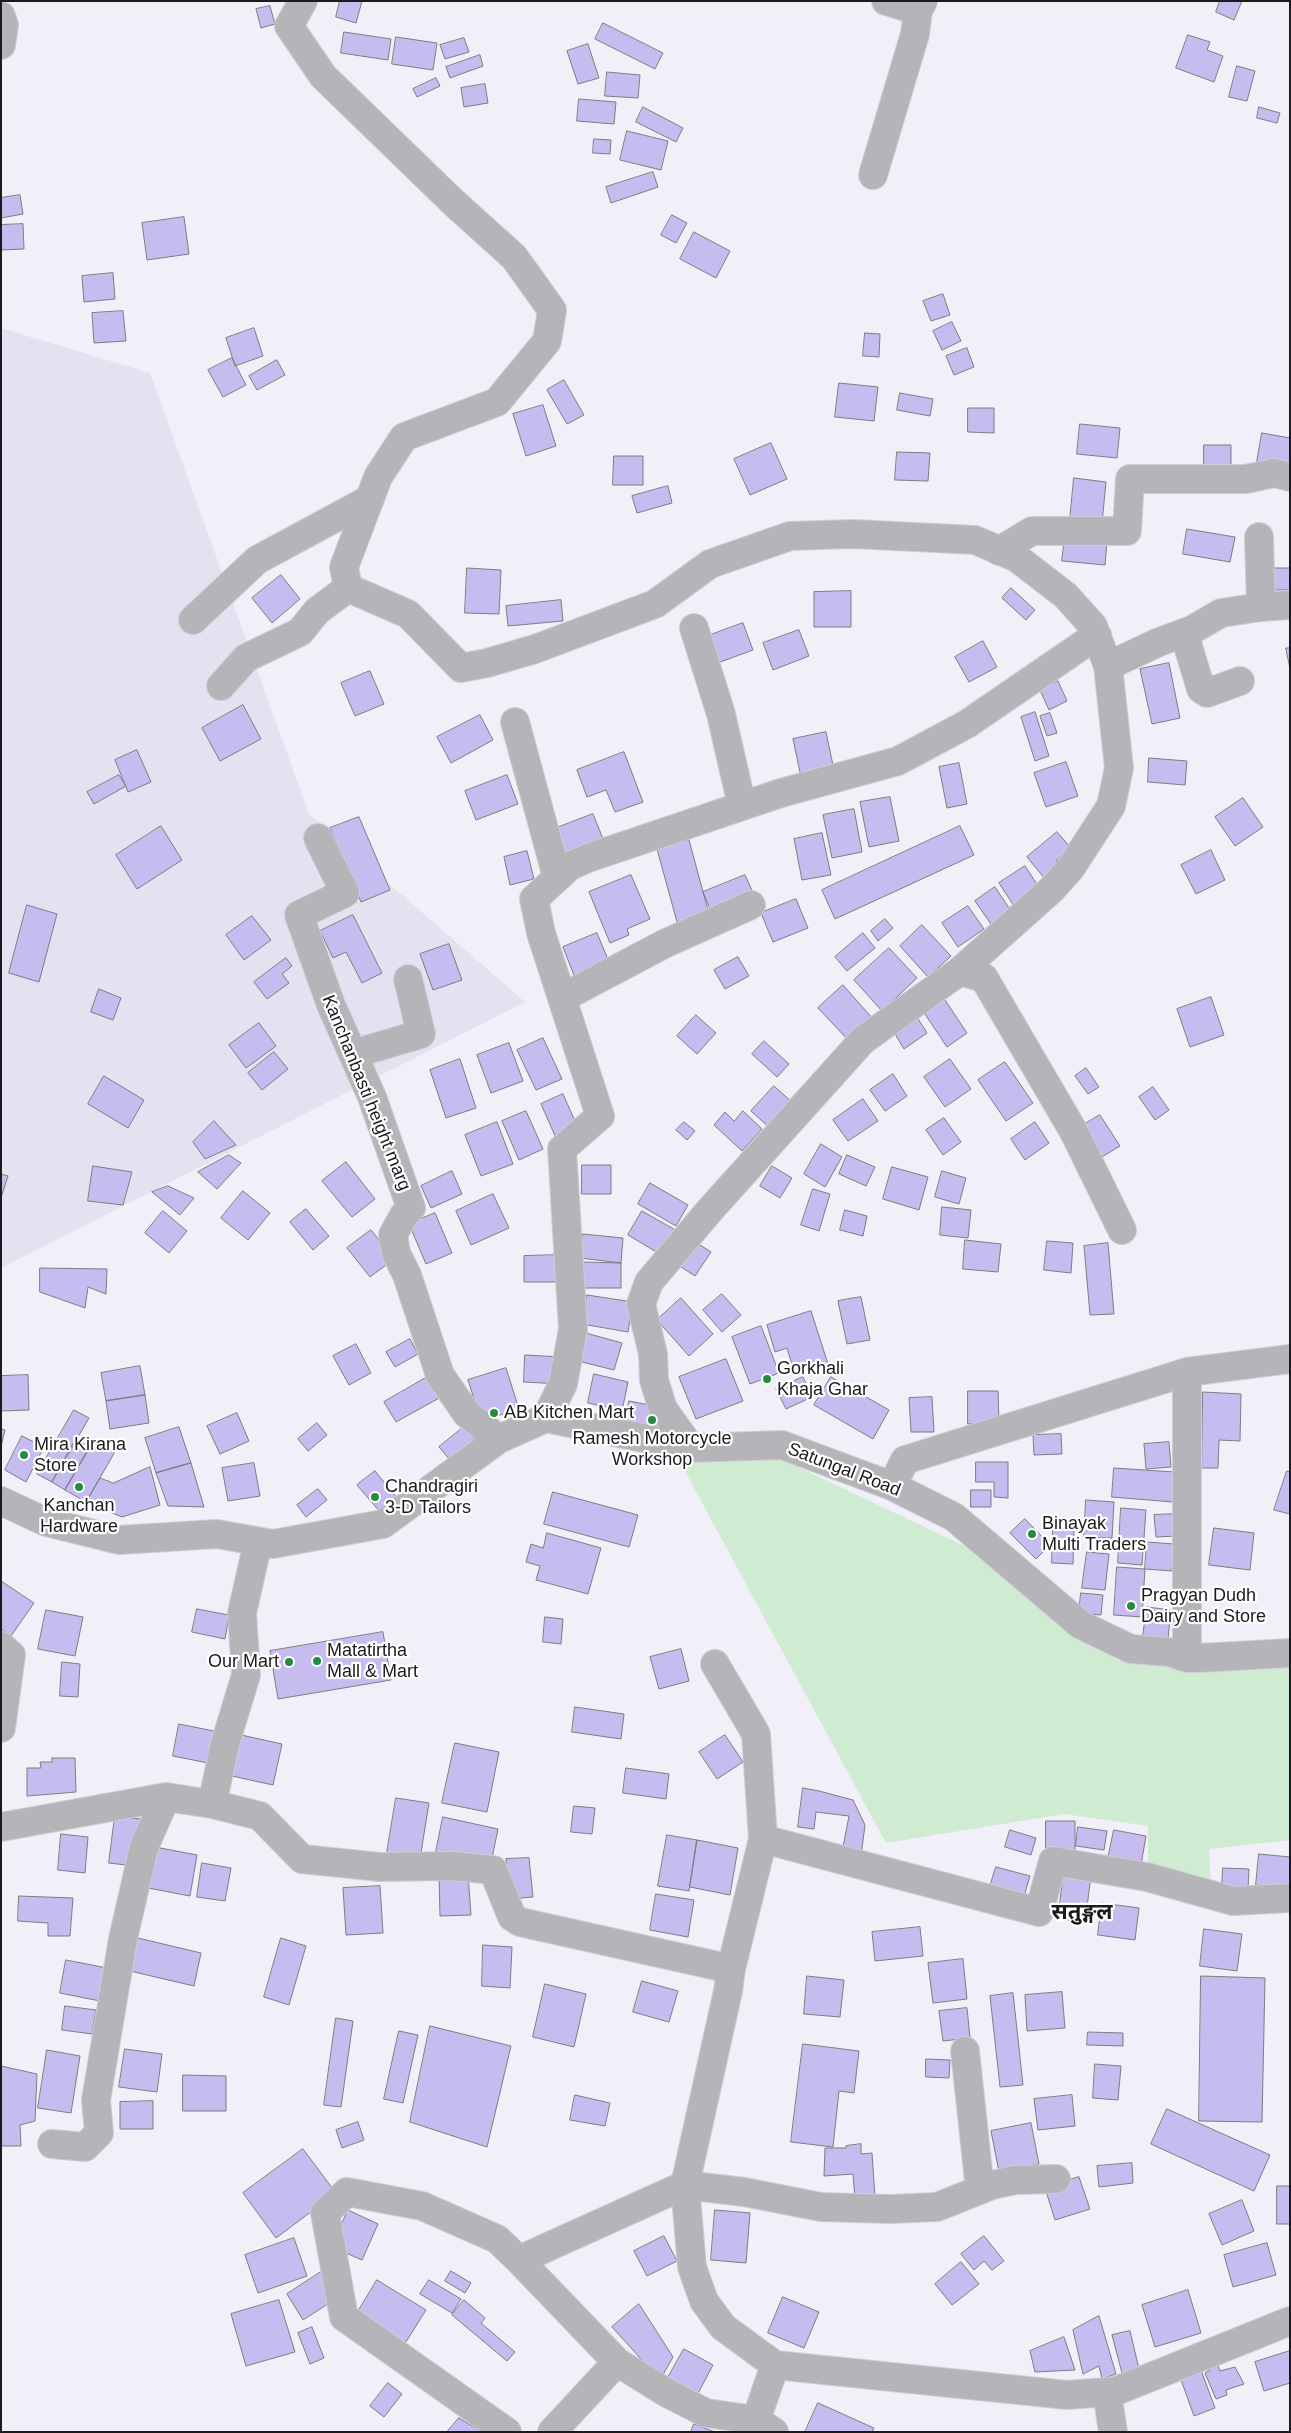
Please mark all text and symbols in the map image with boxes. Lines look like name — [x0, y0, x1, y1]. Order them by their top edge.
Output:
street label: Kanchanbasti height marg — [317, 992, 415, 1194]
place label: Gorkhali Khaja Ghar — [777, 1358, 868, 1400]
marker: Gorkhali Khaja Ghar — [761, 1373, 773, 1385]
place label: AB Kitchen Mart — [504, 1402, 634, 1424]
marker: AB Kitchen Mart — [488, 1407, 500, 1419]
marker: Ramesh Motorcycle Workshop — [646, 1414, 658, 1426]
place label: Ramesh Motorcycle Workshop — [572, 1428, 732, 1470]
place label: Mira Kirana Store — [34, 1434, 126, 1476]
street label: Satungal Road — [785, 1439, 903, 1501]
marker: Mira Kirana Store — [18, 1449, 30, 1461]
place label: Chandragiri 3-D Tailors — [385, 1476, 478, 1518]
marker: Kanchan Hardware — [73, 1481, 85, 1493]
marker: Chandragiri 3-D Tailors — [369, 1491, 381, 1503]
place label: Kanchan Hardware — [40, 1495, 118, 1538]
place label: Binayak Multi Traders — [1042, 1513, 1146, 1556]
marker: Binayak Multi Traders — [1026, 1528, 1038, 1540]
place label: Pragyan Dudh Dairy and Store — [1141, 1585, 1266, 1628]
marker: Pragyan Dudh Dairy and Store — [1125, 1600, 1137, 1612]
place label: Matatirtha Mall & Mart — [327, 1640, 418, 1682]
place label: Our Mart — [208, 1651, 279, 1673]
marker: Matatirtha Mall & Mart — [311, 1655, 323, 1667]
marker: Our Mart — [283, 1656, 295, 1668]
district label: सतुङ्गल — [1052, 1900, 1112, 1926]

